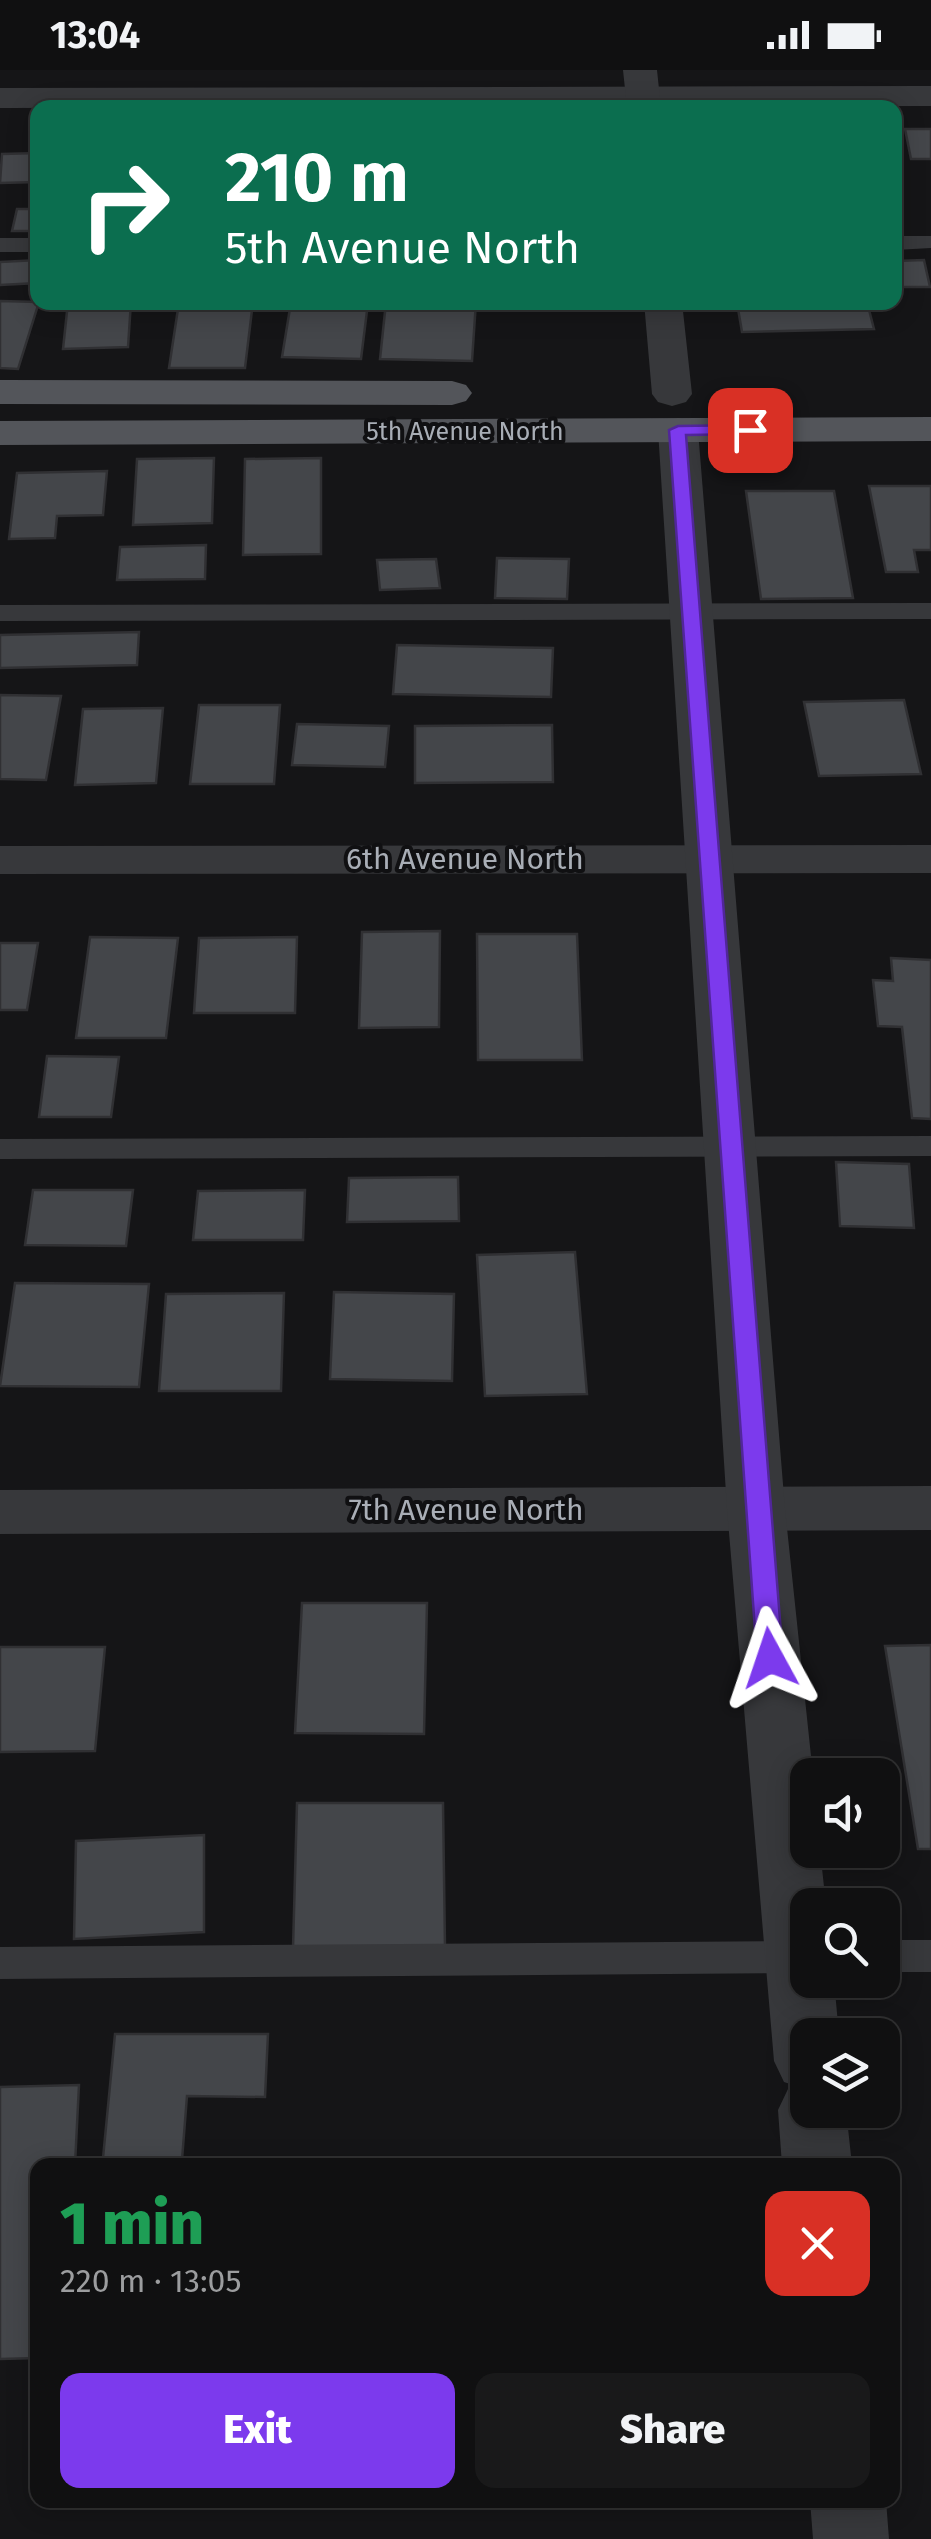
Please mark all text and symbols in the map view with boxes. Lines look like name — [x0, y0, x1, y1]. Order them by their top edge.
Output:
text: 13:04 — [50, 12, 140, 58]
text: 210 m — [225, 136, 409, 220]
icon: right — [60, 140, 190, 270]
text: 5th Avenue North — [225, 221, 580, 275]
pin — [708, 388, 793, 473]
icon: arrive — [723, 403, 778, 458]
street label: 5th Avenue North — [366, 417, 564, 447]
street label: 6th Avenue North — [346, 841, 584, 877]
street label: 7th Avenue North — [348, 1492, 584, 1528]
position arrow — [718, 1606, 822, 1710]
map controls — [790, 1758, 900, 2128]
button: sound — [790, 1758, 900, 1868]
button: search — [790, 1888, 900, 1998]
button: layers — [790, 2018, 900, 2128]
text: 1 min — [60, 2188, 204, 2260]
button: close — [765, 2191, 870, 2296]
text: 220 m · 13:05 — [60, 2262, 241, 2300]
button: Exit — [60, 2373, 455, 2488]
button: Share — [475, 2373, 870, 2488]

